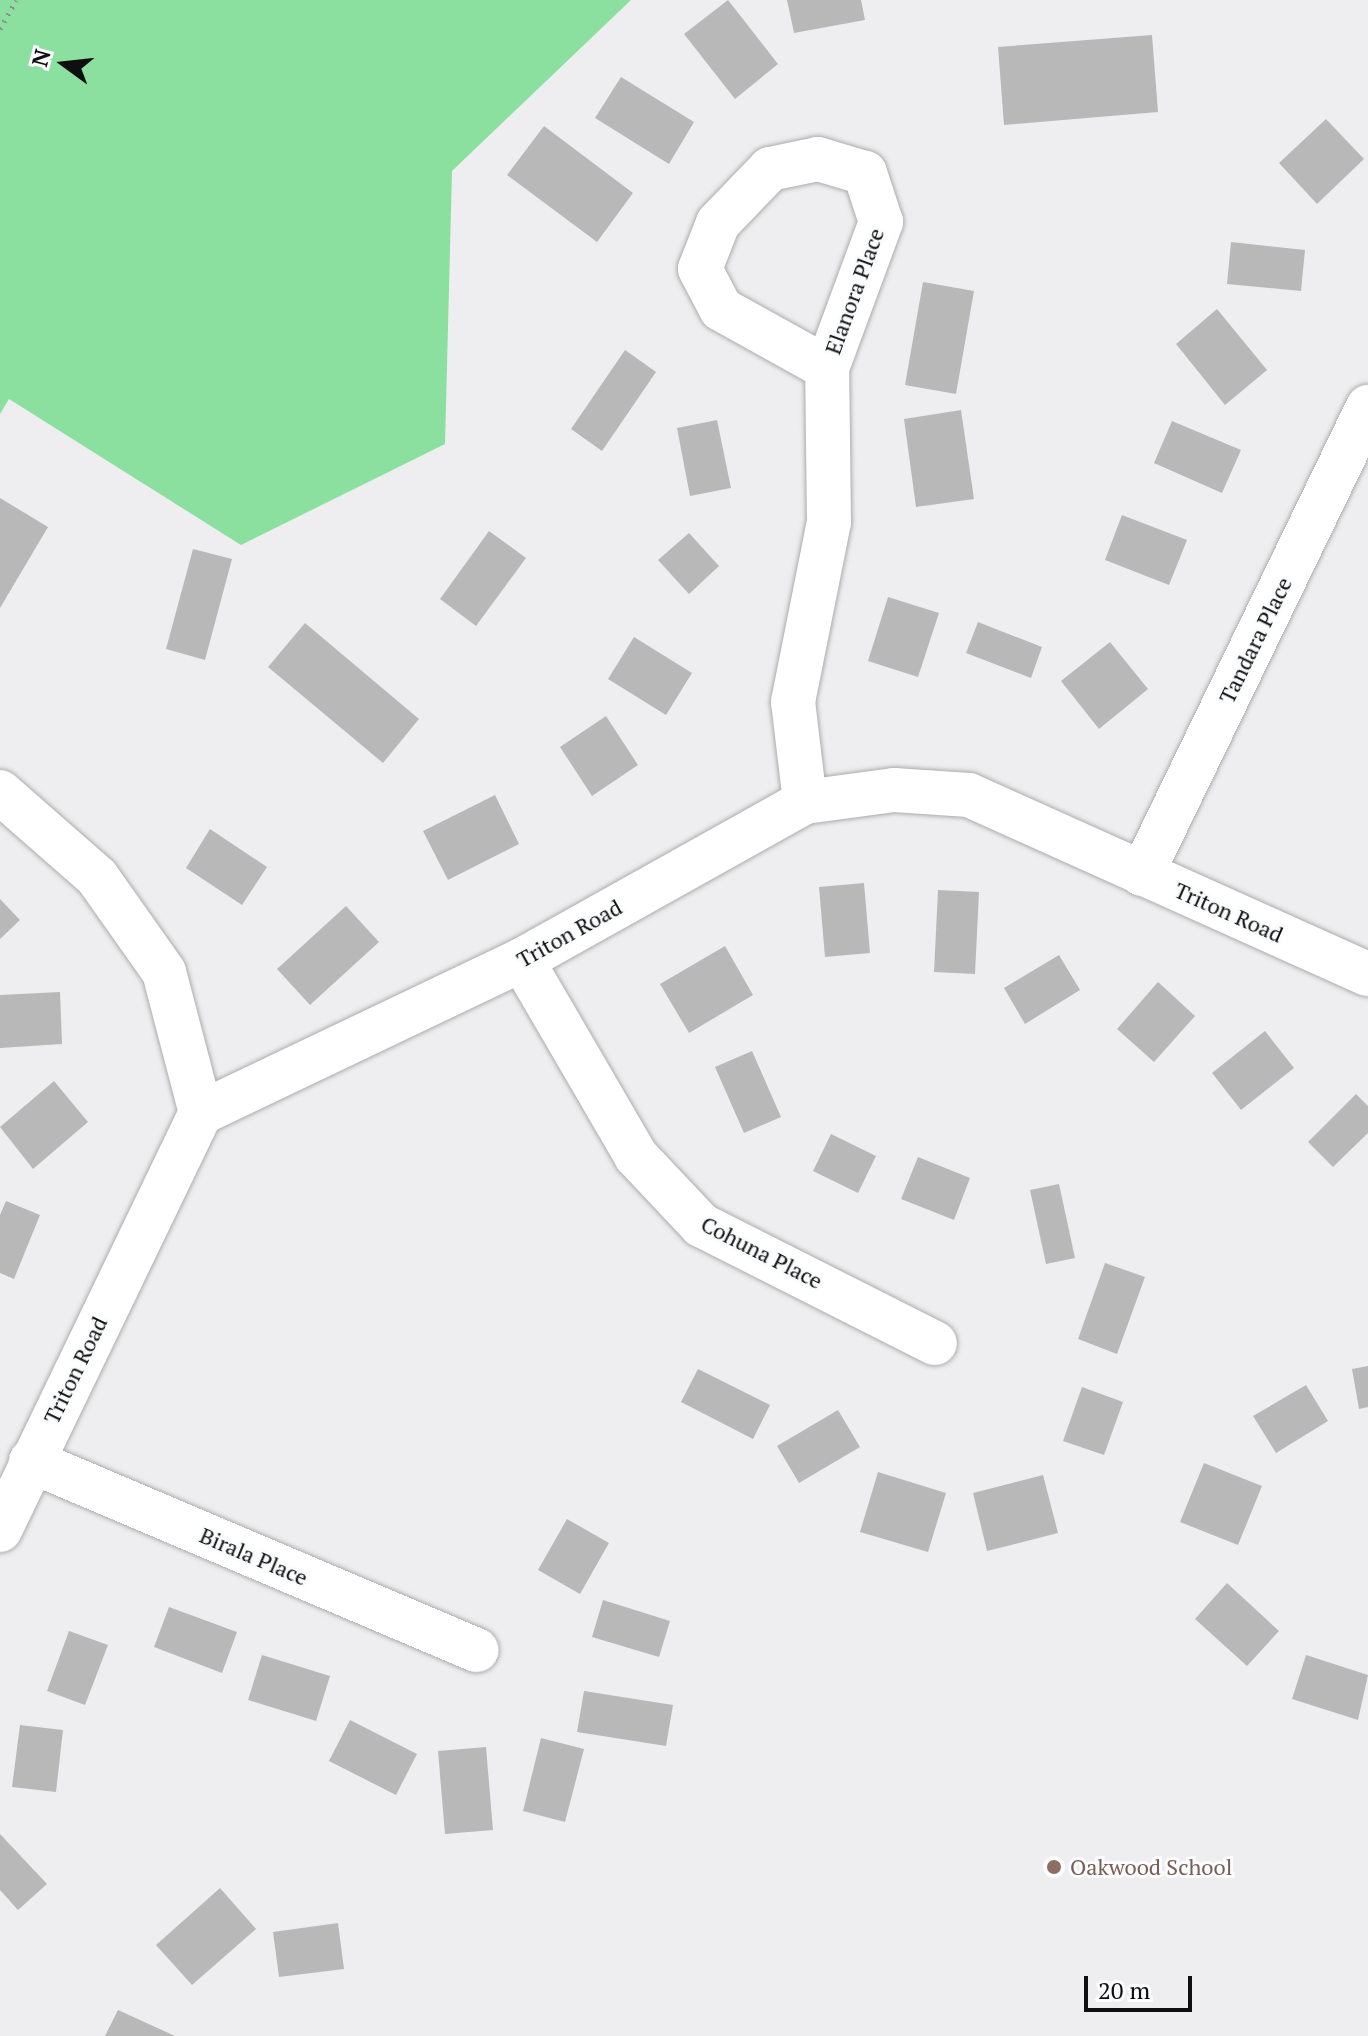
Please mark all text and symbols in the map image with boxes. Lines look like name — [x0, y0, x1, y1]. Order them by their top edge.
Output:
north arrow — [24, 24, 104, 104]
text: N — [24, 46, 57, 69]
street label: Elanora Place — [819, 224, 889, 358]
street label: Tandara Place — [1213, 573, 1297, 707]
street label: Triton Road — [1171, 876, 1287, 948]
street label: Triton Road — [512, 893, 626, 973]
street label: Cohuna Place — [697, 1210, 827, 1294]
street label: Triton Road — [38, 1312, 112, 1428]
street label: Birala Place — [196, 1521, 312, 1591]
place label: Oakwood School — [1070, 1854, 1232, 1880]
marker: Oakwood School — [1045, 1858, 1063, 1876]
scale bar — [1088, 1960, 1196, 2010]
text: 20 m — [1098, 1974, 1150, 2006]

